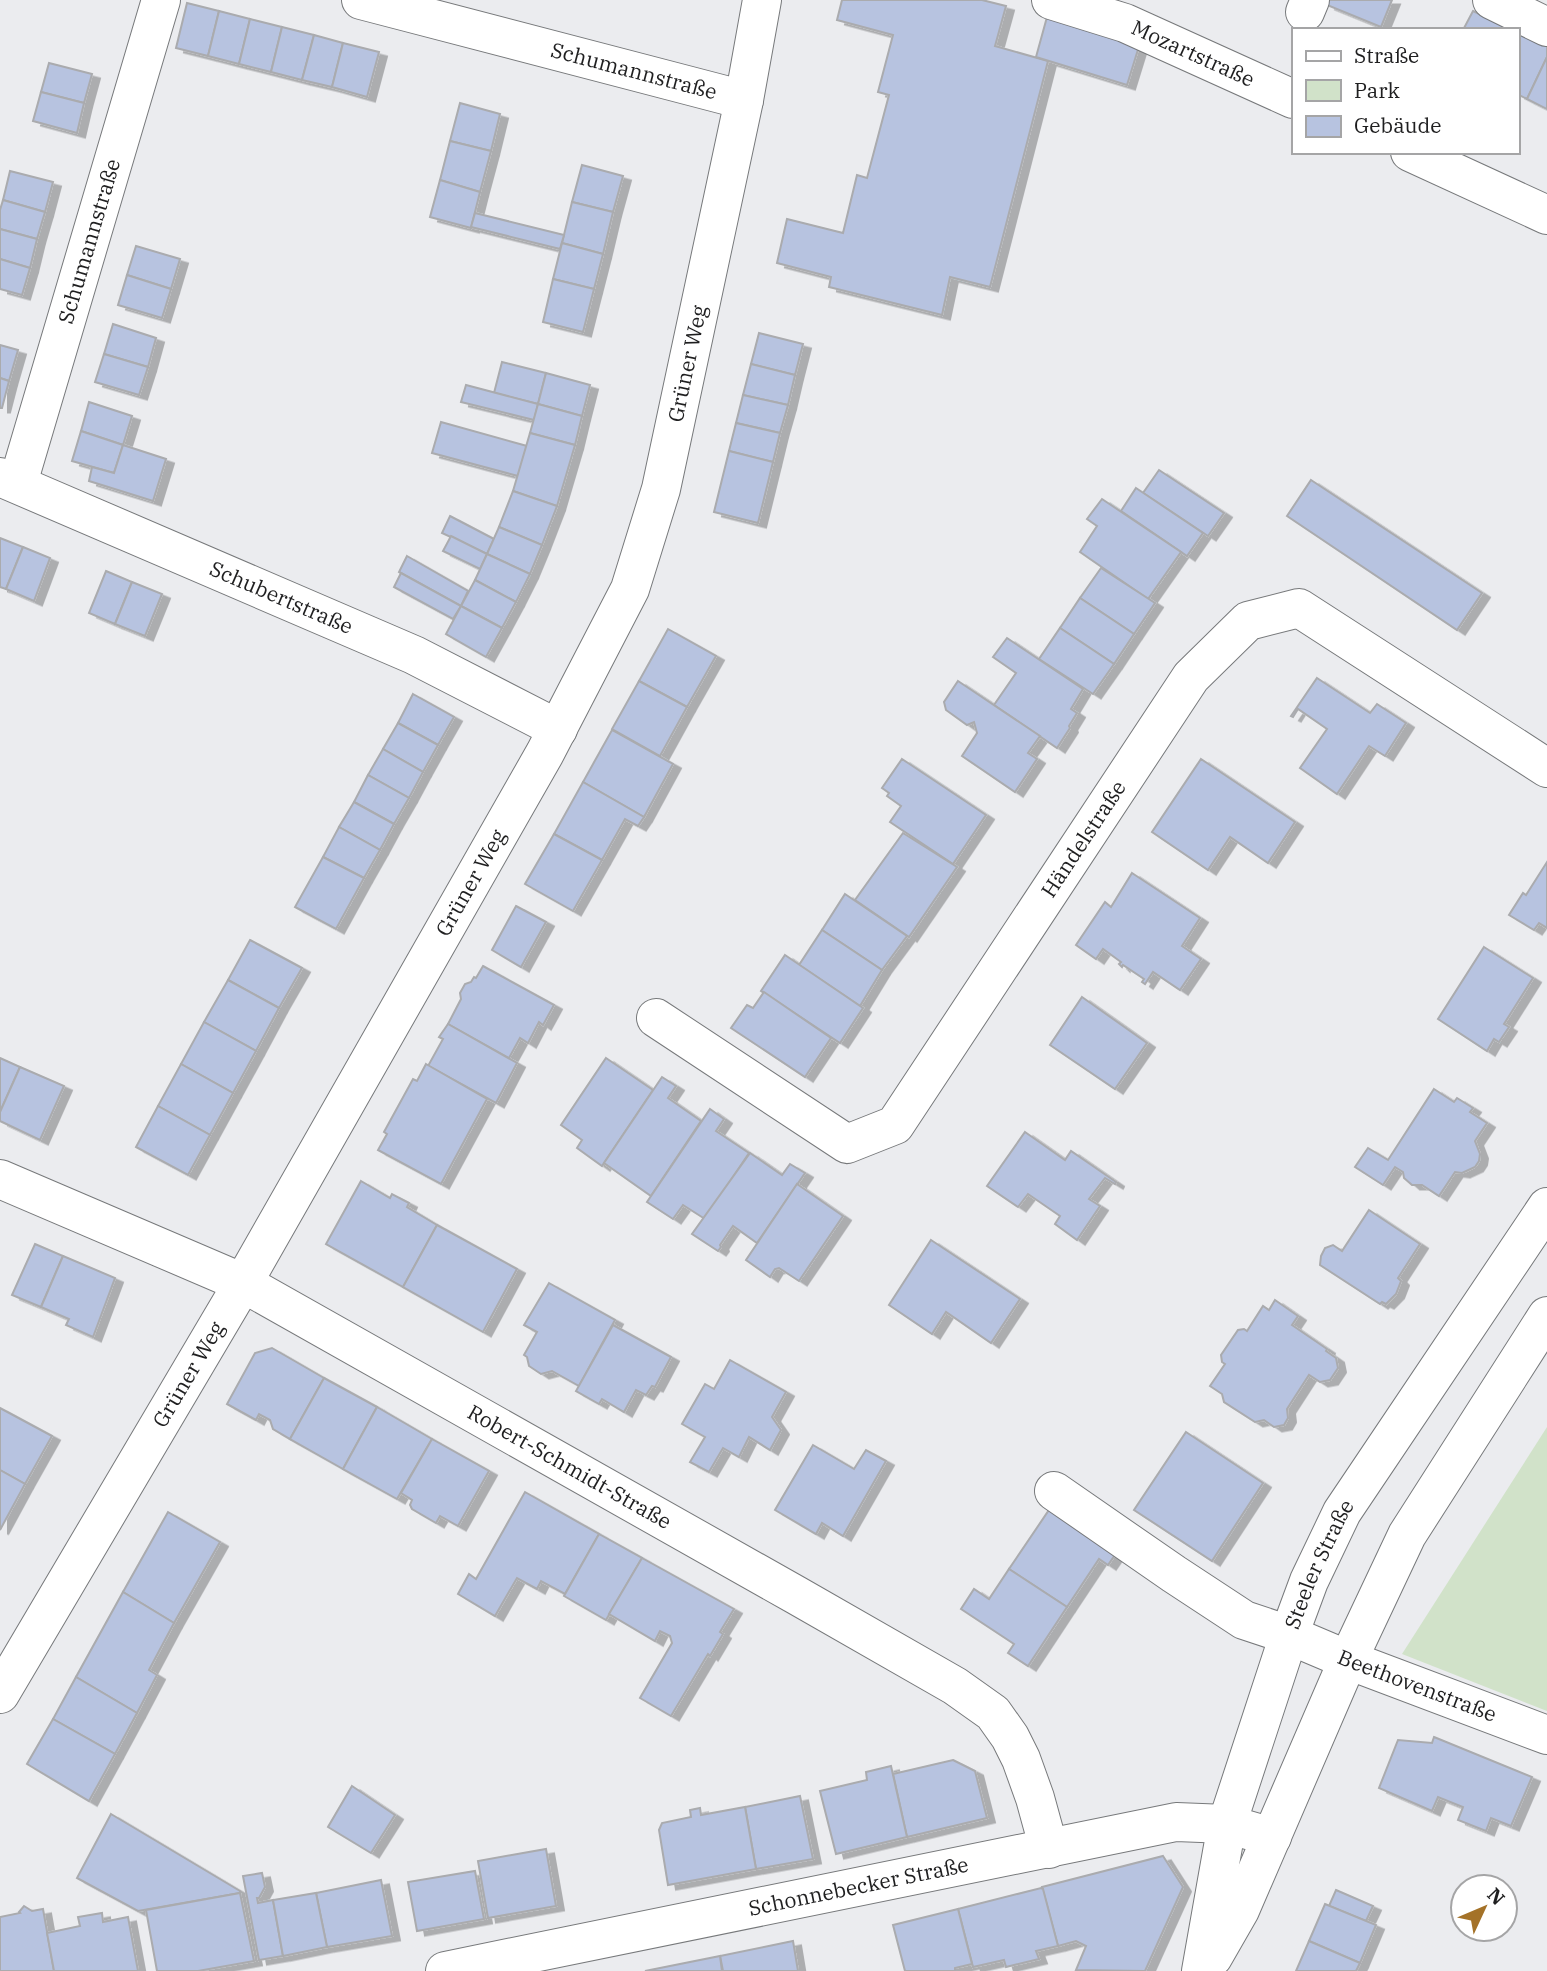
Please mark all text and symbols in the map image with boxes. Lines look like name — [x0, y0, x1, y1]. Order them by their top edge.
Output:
street label: Mozartstraße — [1127, 13, 1259, 93]
legend — [1292, 28, 1519, 154]
street label: Schumannstraße — [548, 35, 720, 105]
text: Straße — [1354, 41, 1419, 69]
text: Park — [1354, 76, 1401, 104]
text: Gebäude — [1354, 111, 1442, 139]
street label: Schumannstraße — [51, 155, 126, 327]
street label: Grüner Weg — [661, 302, 713, 425]
street label: Schubertstraße — [206, 554, 357, 640]
street label: Händelstraße — [1034, 775, 1132, 903]
street label: Grüner Weg — [429, 823, 512, 941]
street label: Grüner Weg — [146, 1315, 231, 1432]
street label: Robert-Schmidt-Straße — [463, 1398, 677, 1535]
street label: Steeler Straße — [1277, 1493, 1360, 1633]
street label: Beethovenstraße — [1334, 1642, 1501, 1728]
street label: Schonnebecker Straße — [746, 1850, 971, 1922]
north arrow — [1449, 1873, 1519, 1943]
text: N — [1482, 1882, 1510, 1910]

